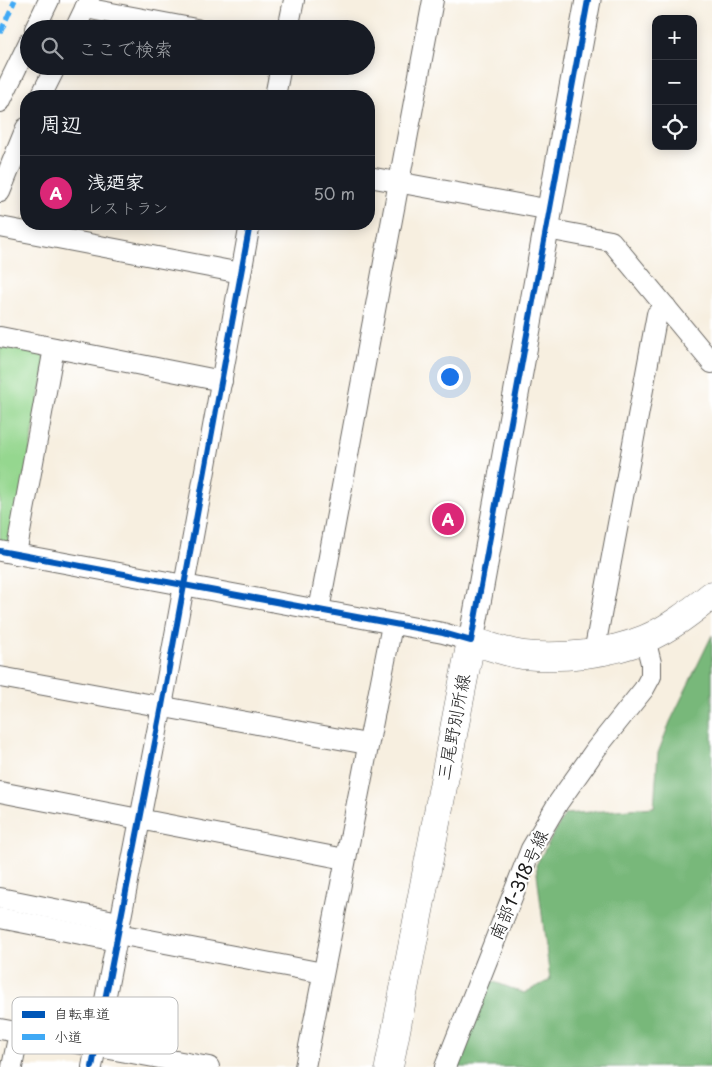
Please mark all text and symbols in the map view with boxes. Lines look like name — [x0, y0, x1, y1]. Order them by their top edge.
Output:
map controls — [652, 15, 697, 150]
button: + — [652, 15, 697, 60]
search box — [20, 20, 375, 75]
icon: search — [38, 34, 66, 62]
text: ここで検索 — [78, 34, 173, 62]
button: − — [652, 60, 697, 105]
button: locate — [652, 105, 697, 150]
text: 周辺 — [40, 107, 82, 139]
text: 浅廼家 — [87, 167, 144, 195]
text: A — [50, 181, 62, 205]
text: 50 m — [314, 181, 355, 205]
text: レストラン — [87, 195, 168, 219]
your location — [437, 364, 463, 390]
pin: A — [432, 500, 464, 538]
street label: 三尾野別所線 — [429, 671, 476, 782]
street label: 南部1-318号線 — [481, 825, 554, 944]
legend — [12, 997, 178, 1054]
text: 自転車道 — [54, 1003, 110, 1024]
text: 小道 — [54, 1026, 82, 1047]

